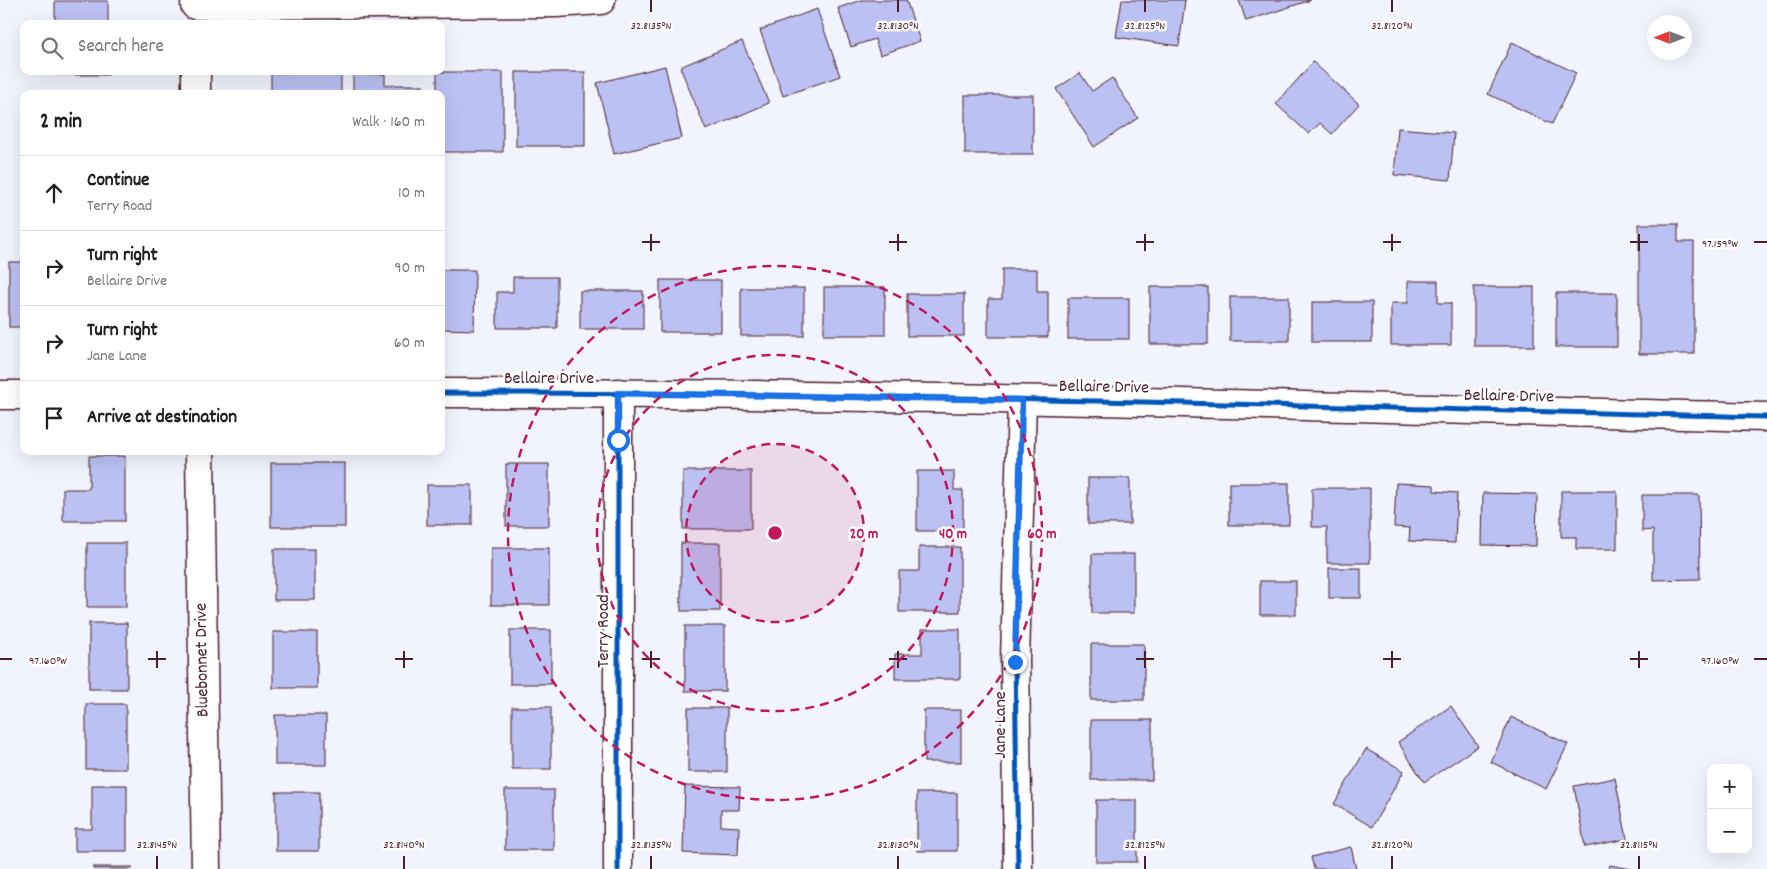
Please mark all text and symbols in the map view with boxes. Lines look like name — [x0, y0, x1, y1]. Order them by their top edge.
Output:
north arrow — [1647, 15, 1692, 60]
text: 32.8135°N — [631, 18, 671, 35]
text: 32.8130°N — [877, 18, 919, 35]
text: 32.8125°N — [1125, 18, 1165, 35]
text: 32.8120°N — [1371, 18, 1413, 35]
search box — [20, 20, 445, 75]
icon: search — [38, 34, 66, 62]
text: Search here — [78, 34, 164, 61]
text: 2 min — [40, 108, 82, 138]
text: Walk · 160 m — [352, 111, 425, 134]
text: Continue — [87, 168, 149, 195]
icon: ahead — [40, 179, 68, 207]
text: 10 m — [398, 182, 425, 205]
text: Terry Road — [87, 195, 152, 218]
text: 97.159°W — [1702, 236, 1738, 253]
text: Turn right — [87, 243, 158, 270]
icon: right — [40, 254, 68, 282]
text: 90 m — [394, 257, 425, 280]
text: Bellaire Drive — [87, 270, 167, 293]
text: Turn right — [87, 318, 158, 345]
icon: right — [40, 329, 68, 357]
text: 60 m — [394, 332, 425, 355]
text: Jane Lane — [87, 345, 147, 368]
street label: Bellaire Drive — [504, 367, 594, 392]
street label: Bellaire Drive — [1059, 375, 1149, 401]
street label: Bellaire Drive — [1464, 384, 1554, 410]
icon: arrive — [40, 404, 68, 432]
text: Arrive at destination — [87, 405, 237, 432]
route start — [607, 429, 630, 452]
centre of rings — [766, 524, 784, 542]
text: 20 m — [850, 524, 878, 546]
text: 40 m — [939, 524, 967, 546]
text: 60 m — [1027, 524, 1057, 546]
street label: Terry Road — [592, 594, 617, 668]
street label: Bluebonnet Drive — [190, 603, 216, 717]
route end — [1004, 651, 1027, 674]
text: 97.160°W — [29, 653, 67, 670]
text: 97.160°W — [1701, 653, 1739, 670]
street label: Jane Lane — [989, 691, 1014, 759]
map controls — [1707, 764, 1752, 854]
button: + — [1707, 764, 1752, 809]
button: − — [1707, 809, 1752, 854]
text: 32.8145°N — [137, 837, 177, 854]
text: 32.8140°N — [383, 837, 425, 854]
text: 32.8135°N — [631, 837, 671, 854]
text: 32.8130°N — [877, 837, 919, 854]
text: 32.8125°N — [1125, 837, 1165, 854]
text: 32.8120°N — [1371, 837, 1413, 854]
text: 32.8115°N — [1620, 837, 1658, 854]

